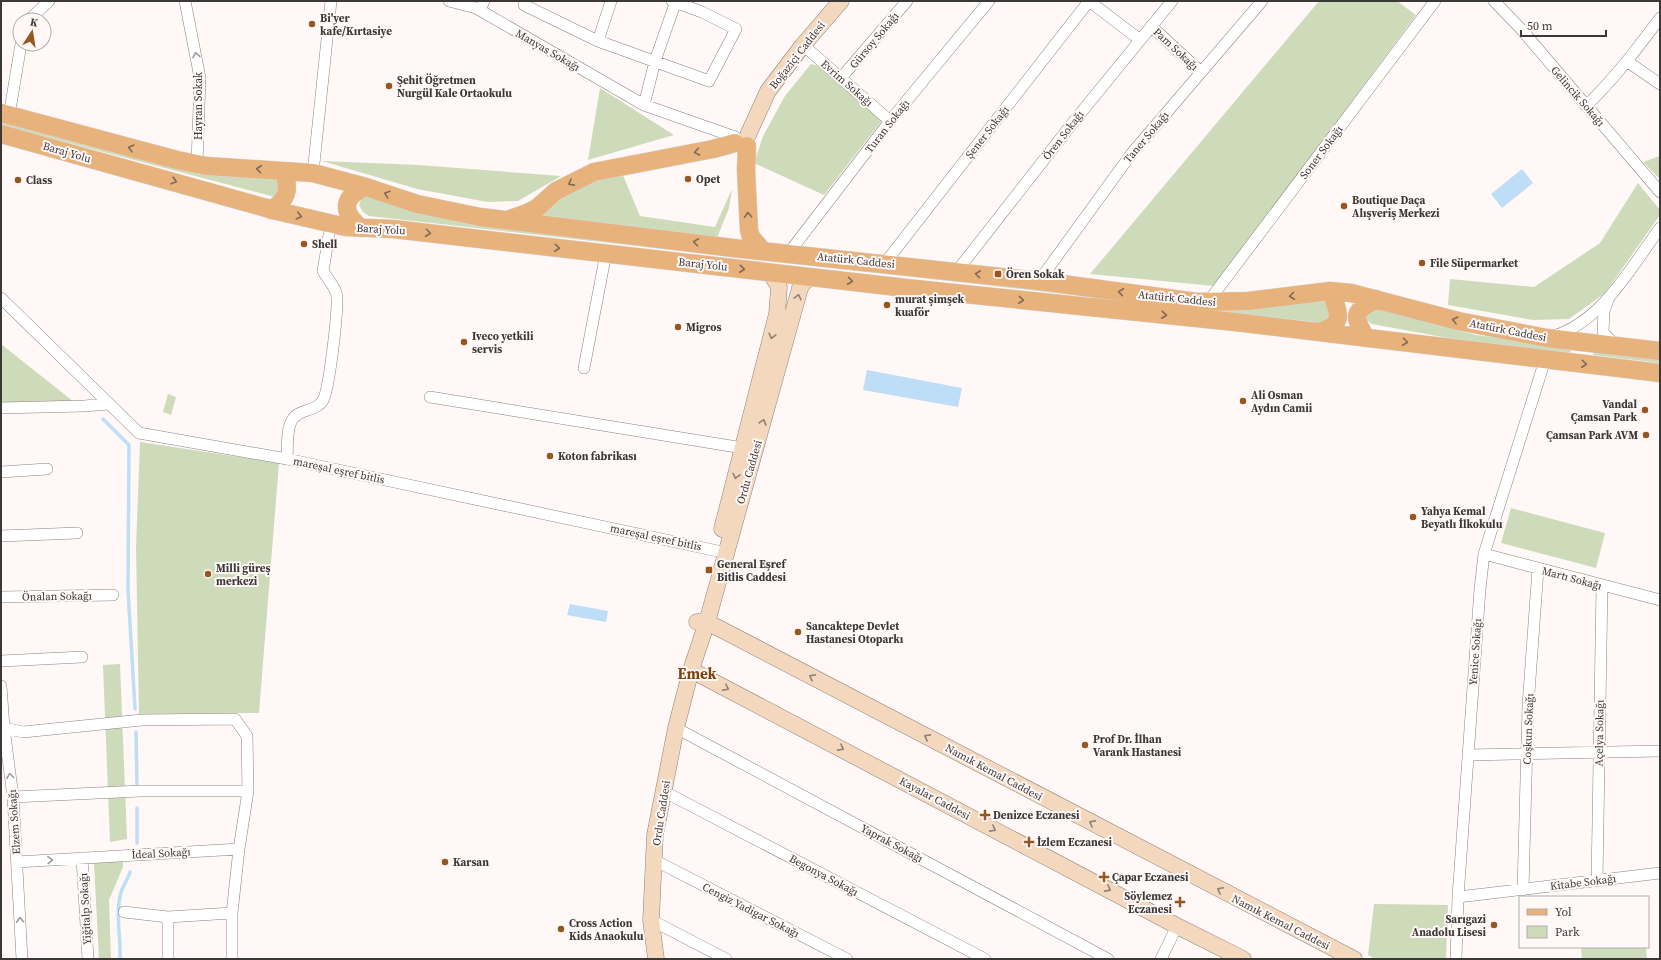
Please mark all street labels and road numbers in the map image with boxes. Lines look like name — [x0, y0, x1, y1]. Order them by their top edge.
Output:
street label: Gürsoy Sokağı — [846, 9, 902, 72]
street label: Boğaziçi Caddesi — [766, 18, 829, 92]
street label: Pam Sokağı — [1150, 25, 1201, 74]
street label: Manyas Sokağı — [513, 26, 583, 75]
street label: Evrim Sokağı — [817, 57, 876, 110]
street label: Gelincik Sokağı — [1547, 63, 1608, 130]
street label: Hayran Sokak — [191, 71, 206, 140]
street label: Turan Sokağı — [862, 96, 913, 156]
street label: Şener Sokağı — [962, 103, 1013, 162]
street label: Ören Sokağı — [1038, 107, 1088, 163]
street label: Taner Sokağı — [1120, 108, 1172, 166]
street label: Soner Sokağı — [1296, 123, 1346, 182]
street label: Baraj Yolu — [41, 138, 93, 167]
street label: Baraj Yolu — [356, 221, 407, 238]
street label: Atatürk Caddesi — [816, 249, 896, 272]
street label: Baraj Yolu — [678, 254, 729, 275]
street label: Atatürk Caddesi — [1137, 287, 1217, 310]
street label: Atatürk Caddesi — [1468, 316, 1548, 345]
street label: Ordu Caddesi — [733, 438, 766, 506]
street label: mareşal eşref bitlis — [292, 453, 386, 488]
street label: mareşal eşref bitlis — [609, 520, 703, 555]
street label: Martı Sokağı — [1540, 563, 1604, 594]
street label: Önalan Sokağı — [22, 587, 92, 605]
street label: Yenice Sokağı — [1466, 618, 1485, 686]
street label: Coşkun Sokağı — [1520, 693, 1537, 765]
street label: Açelya Sokağı — [1591, 699, 1608, 767]
street label: Namık Kemal Caddesi — [943, 740, 1045, 804]
street label: Kayalar Caddesi — [897, 773, 973, 823]
street label: Ordu Caddesi — [649, 779, 674, 847]
street label: Elzem Sokağı — [5, 789, 24, 855]
street label: Yaprak Sokağı — [858, 821, 926, 866]
street label: İdeal Sokağı — [131, 844, 191, 863]
street label: Begonya Sokağı — [787, 851, 861, 900]
street label: Kitabe Sokağı — [1549, 871, 1617, 894]
street label: Yiğitalp Sokağı — [76, 873, 95, 945]
street label: Cengiz Yadigar Sokağı — [700, 879, 802, 941]
street label: Namık Kemal Caddesi — [1229, 891, 1332, 954]

